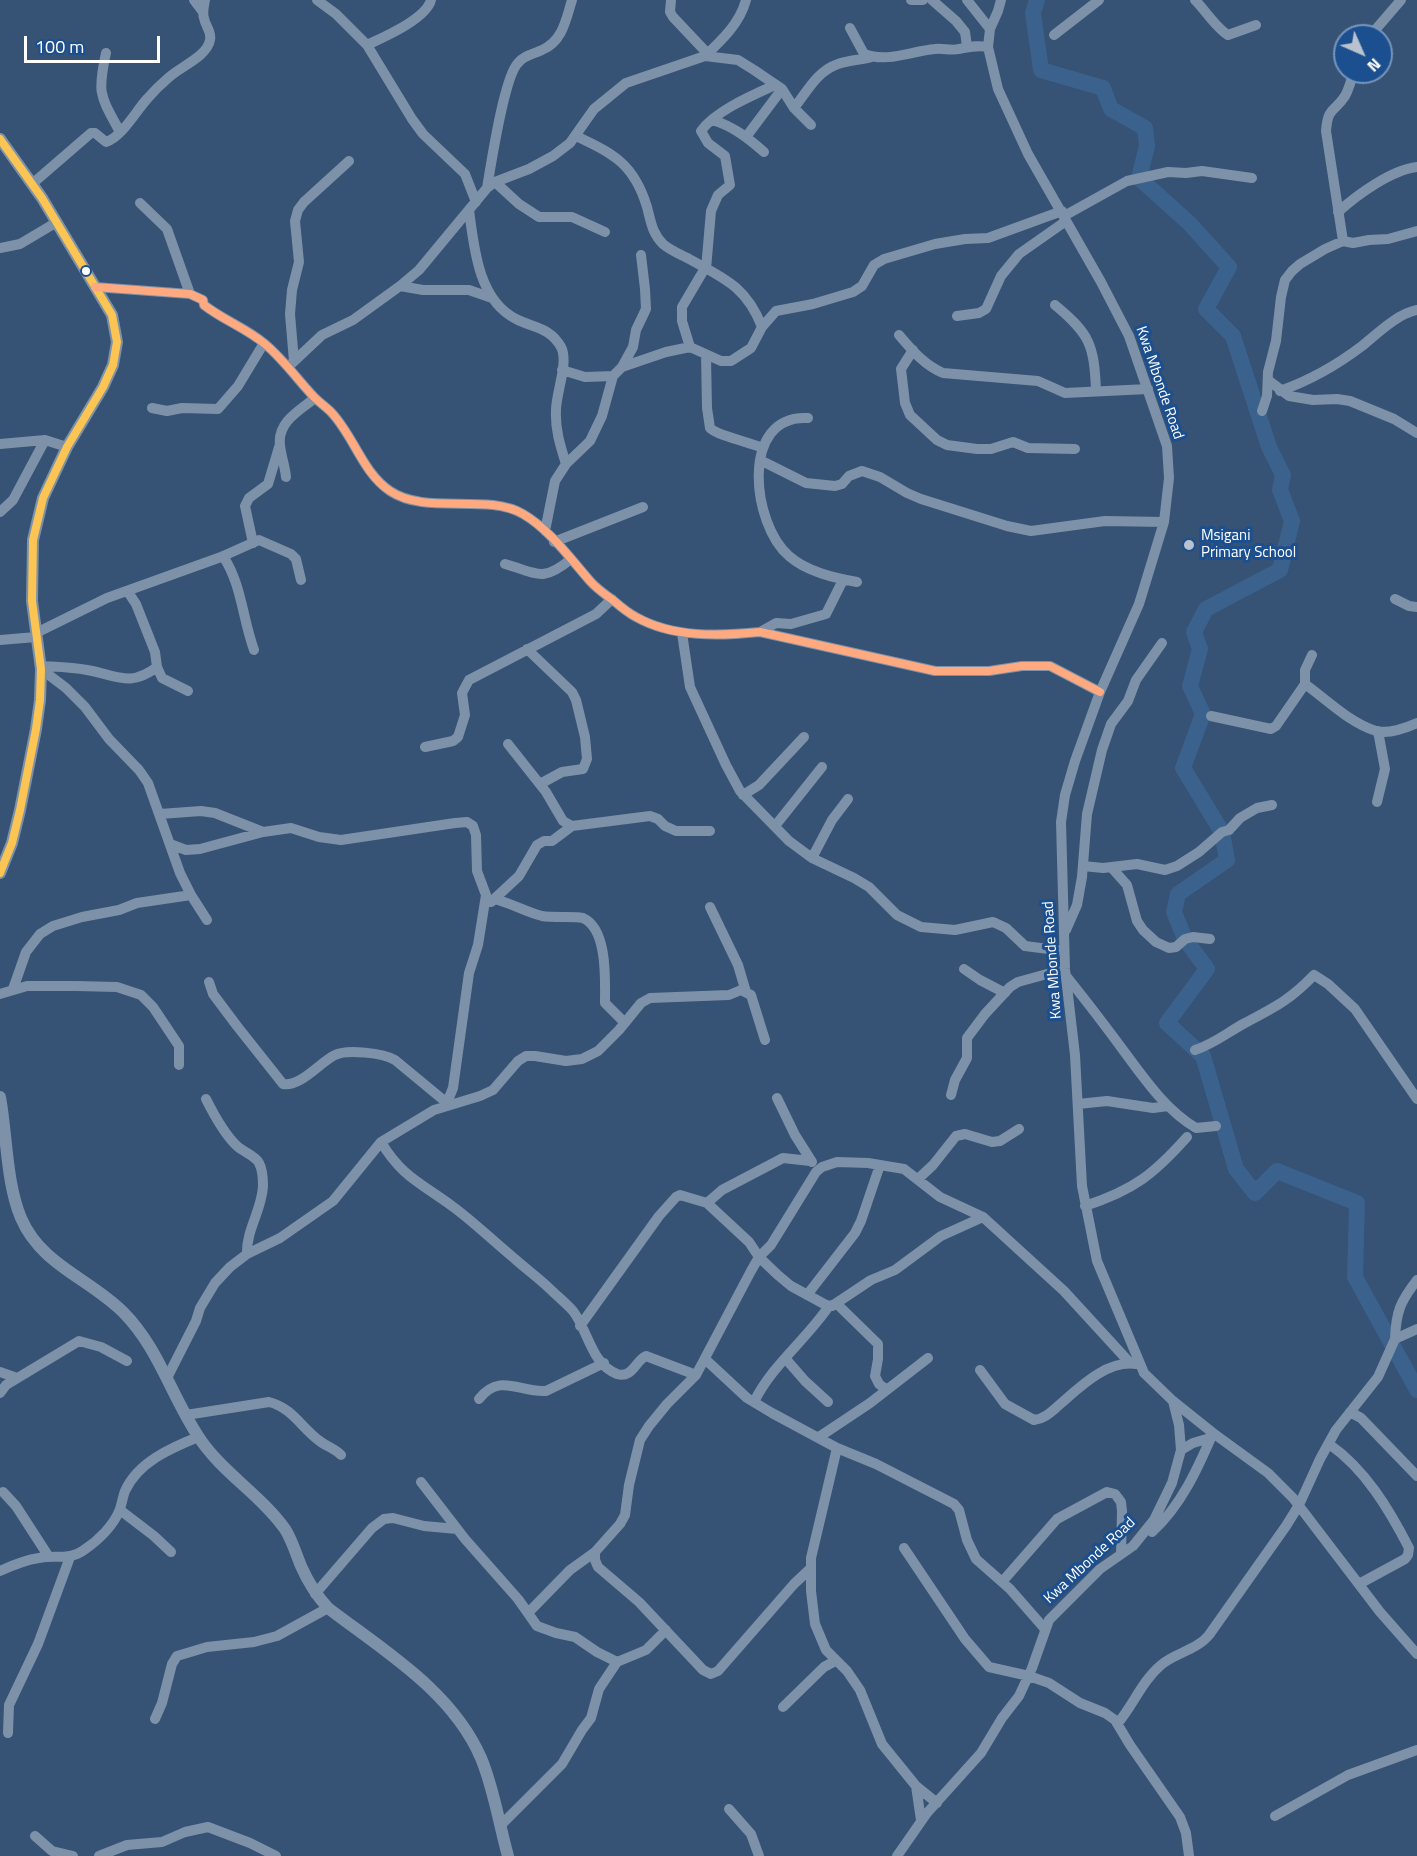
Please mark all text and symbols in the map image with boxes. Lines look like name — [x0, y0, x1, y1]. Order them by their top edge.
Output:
scale bar — [27, 24, 164, 62]
north arrow — [1333, 24, 1393, 84]
text: 100 m — [35, 33, 84, 60]
text: N — [1362, 53, 1387, 78]
unlabelled marker — [80, 265, 92, 277]
street label: Kwa Mbonde Road — [1131, 324, 1187, 442]
place label: Msigani Primary School — [1201, 527, 1296, 562]
marker: Msigani Primary School — [1182, 538, 1196, 552]
street label: Kwa Mbonde Road — [1040, 900, 1066, 1020]
street label: Kwa Mbonde Road — [1041, 1514, 1139, 1608]

